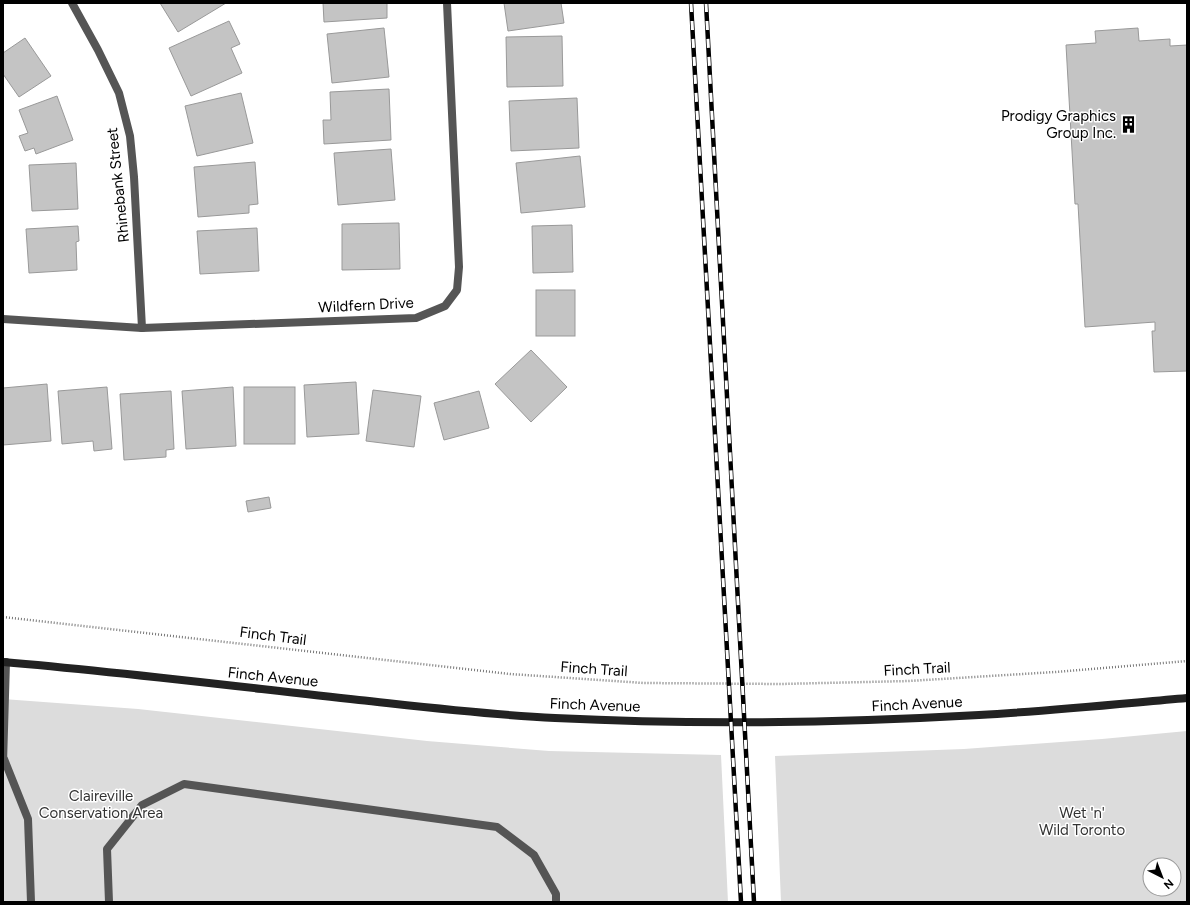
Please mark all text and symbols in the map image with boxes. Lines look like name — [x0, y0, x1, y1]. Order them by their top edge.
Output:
place label: Prodigy Graphics Group Inc. — [1001, 107, 1116, 142]
building icon: Prodigy Graphics Group Inc. — [1119, 115, 1139, 135]
street label: Rhinebank Street — [103, 126, 133, 243]
street label: Wildfern Drive — [318, 294, 414, 316]
street label: Finch Trail — [239, 623, 307, 649]
street label: Finch Trail — [560, 658, 628, 680]
street label: Finch Trail — [883, 658, 951, 680]
street label: Finch Avenue — [227, 663, 319, 691]
street label: Finch Avenue — [871, 693, 963, 715]
street label: Finch Avenue — [549, 694, 641, 716]
park label: Claireville Conservation Area — [39, 787, 163, 822]
park label: Wet 'n' Wild Toronto — [1039, 804, 1125, 839]
north arrow — [1142, 857, 1182, 897]
text: N — [1161, 876, 1176, 892]

